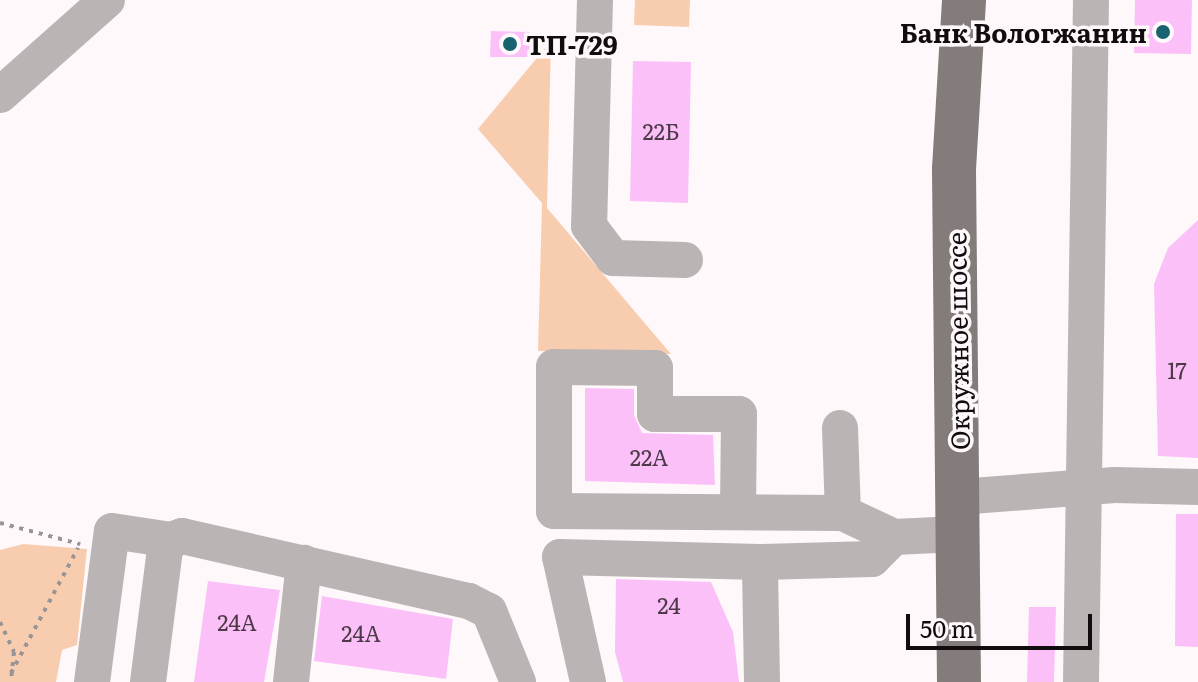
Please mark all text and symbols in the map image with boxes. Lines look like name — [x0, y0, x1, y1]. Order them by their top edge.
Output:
place label: Банк Вологжанин — [900, 16, 1147, 48]
marker: Банк Вологжанин — [1154, 23, 1172, 41]
place label: ТП-729 — [526, 28, 618, 60]
marker: ТП-729 — [501, 35, 519, 53]
house number: 22Б — [643, 118, 679, 144]
street label: Окружное шоссе — [939, 232, 975, 450]
house number: 17 — [1167, 357, 1187, 383]
house number: 22А — [630, 444, 668, 470]
house number: 24 — [657, 592, 681, 618]
scale bar — [910, 598, 1096, 648]
house number: 24А — [217, 609, 257, 635]
text: 50 m — [920, 610, 974, 645]
house number: 24А — [341, 620, 381, 646]

